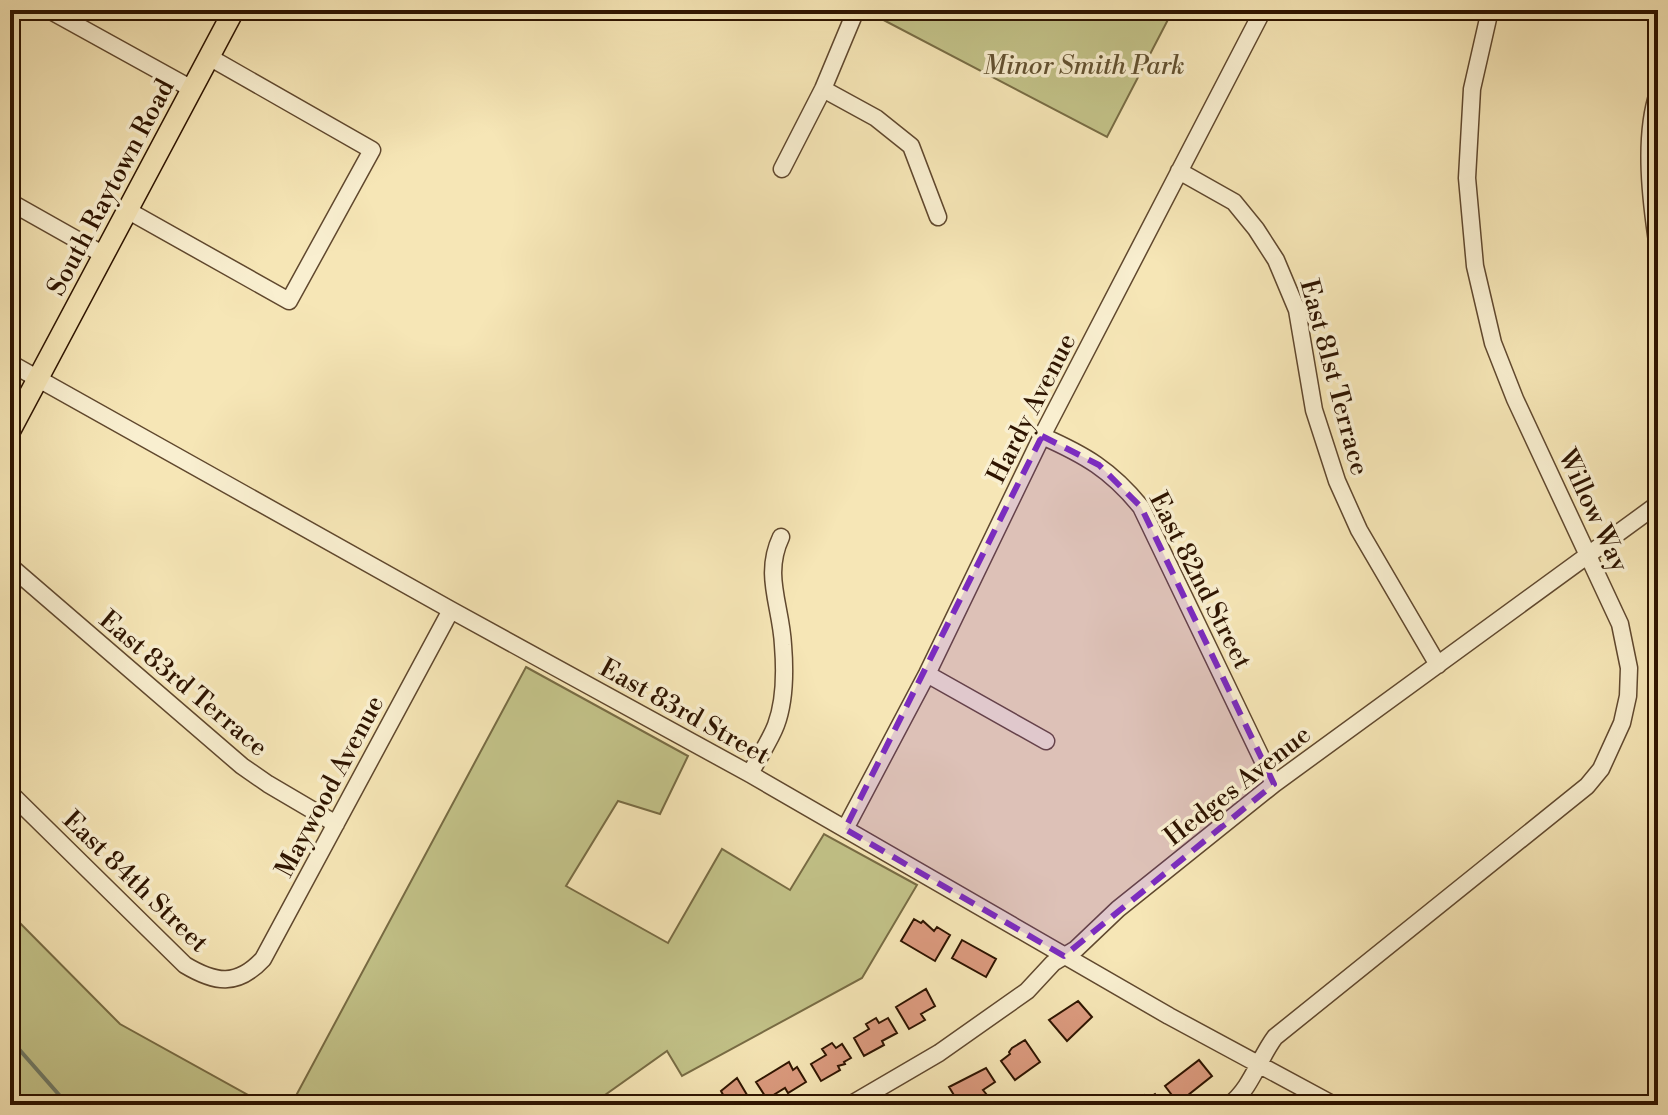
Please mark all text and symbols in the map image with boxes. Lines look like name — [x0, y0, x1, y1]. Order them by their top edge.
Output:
park label: Minor Smith Park — [983, 50, 1185, 82]
street label: South Raytown Road — [40, 73, 182, 301]
street label: East 81st Terrace — [1293, 276, 1376, 479]
street label: Hardy Avenue — [980, 328, 1083, 489]
street label: Willow Way — [1550, 443, 1636, 577]
street label: East 82nd Street — [1142, 487, 1258, 674]
street label: East 83rd Terrace — [93, 604, 274, 764]
street label: East 83rd Street — [594, 652, 775, 772]
street label: Maywood Avenue — [269, 690, 391, 883]
street label: Hedges Avenue — [1158, 719, 1317, 853]
street label: East 84th Street — [56, 804, 215, 959]

